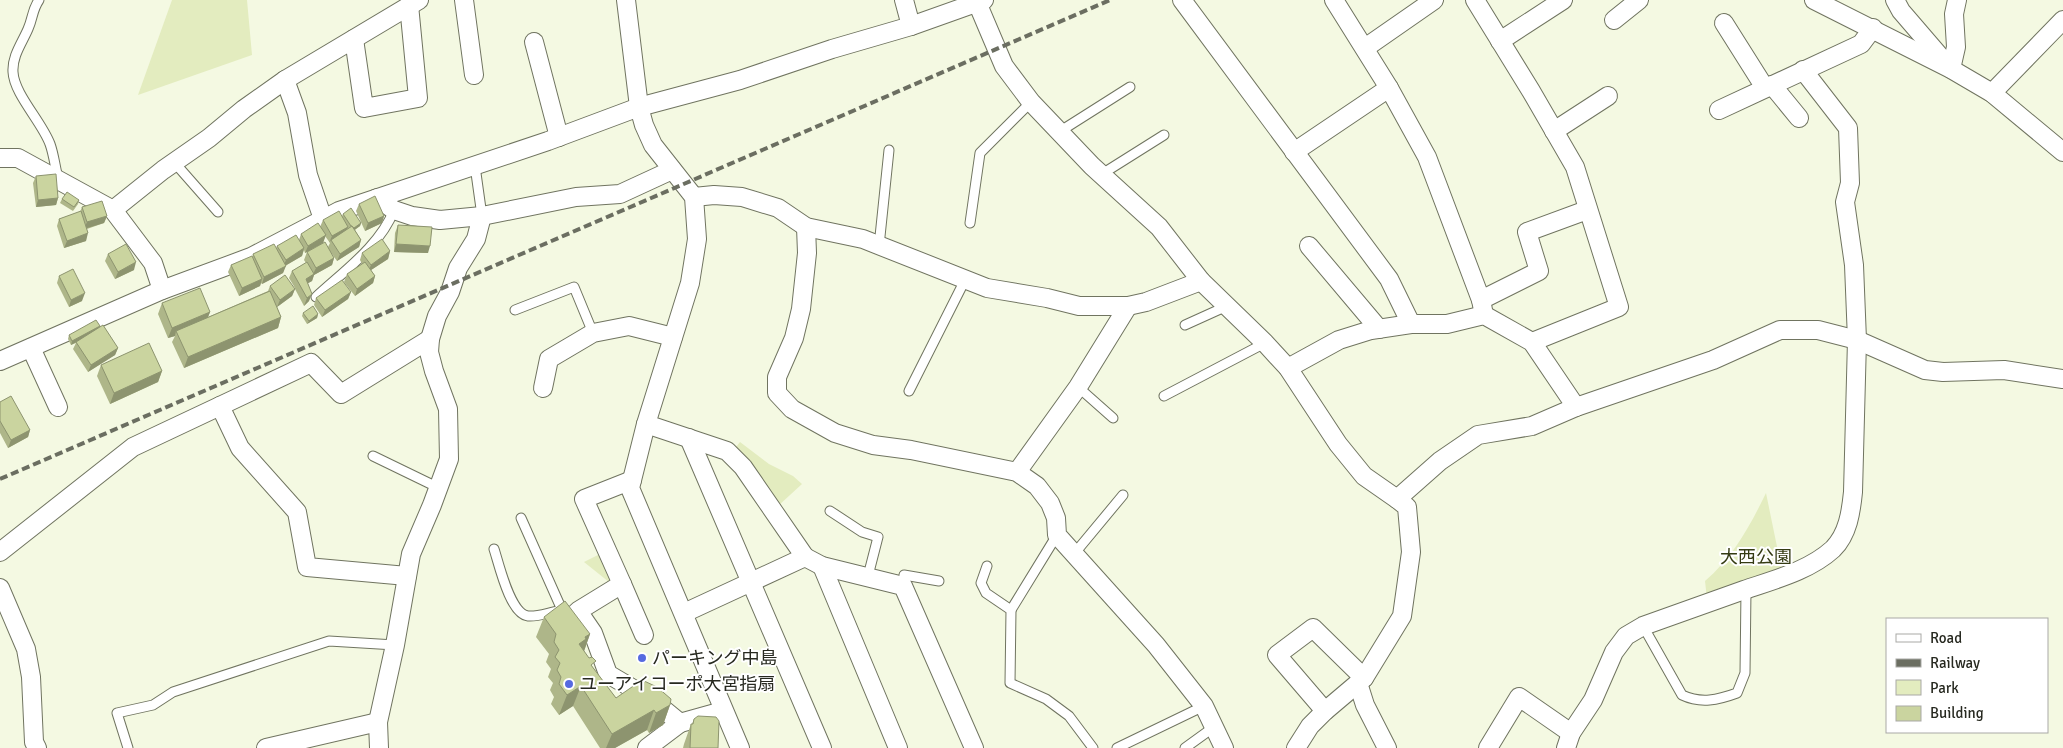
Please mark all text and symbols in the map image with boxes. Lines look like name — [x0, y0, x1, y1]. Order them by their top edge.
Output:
park label: 大西公園 — [1720, 546, 1792, 568]
legend — [1886, 618, 2048, 733]
text: Road — [1930, 629, 1962, 647]
place label: パーキング中島 — [652, 647, 777, 669]
marker: パーキング中島 — [636, 652, 648, 664]
text: Railway — [1930, 654, 1980, 672]
place label: ユーアイコーポ大宮指扇 — [579, 673, 775, 695]
marker: ユーアイコーポ大宮指扇 — [563, 678, 575, 690]
text: Park — [1930, 679, 1959, 697]
text: Building — [1930, 704, 1984, 722]

